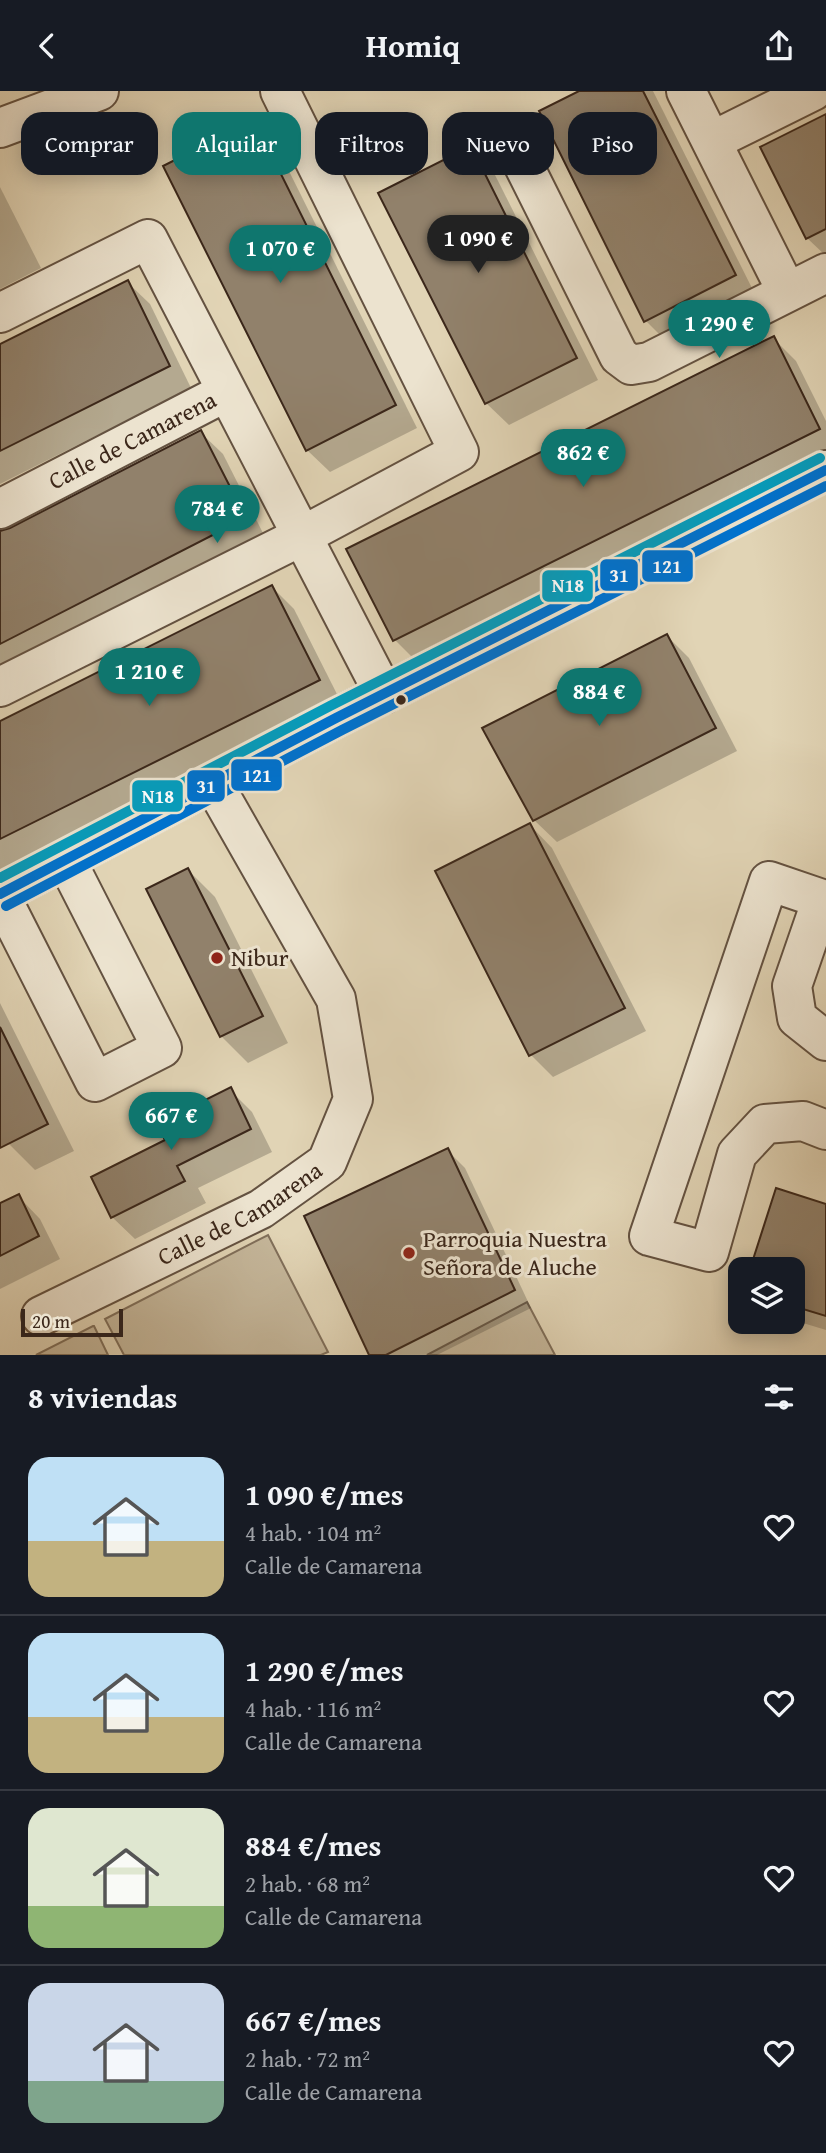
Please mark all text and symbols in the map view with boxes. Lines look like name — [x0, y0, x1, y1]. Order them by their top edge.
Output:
text: Homiq — [366, 22, 460, 69]
icon: back — [28, 27, 66, 65]
icon: share — [760, 27, 798, 65]
chip: Comprar — [21, 112, 158, 175]
chip: Alquilar — [172, 112, 301, 175]
chip: Filtros — [315, 112, 428, 175]
chip: Nuevo — [442, 112, 554, 175]
chip: Piso — [568, 112, 657, 175]
pin: 1 090 € — [413, 215, 543, 275]
text: 1 090 € — [443, 221, 513, 254]
pin: 1 070 € — [215, 225, 345, 285]
text: 1 070 € — [245, 231, 315, 264]
pin: 1 290 € — [654, 301, 784, 360]
text: 1 290 € — [684, 306, 754, 339]
street label: Calle de Camarena — [42, 382, 223, 498]
pin: 862 € — [534, 429, 632, 489]
text: 862 € — [557, 435, 609, 468]
pin: 784 € — [168, 485, 266, 545]
text: 784 € — [191, 491, 243, 524]
line badge: 121 — [641, 549, 694, 583]
text: 121 — [652, 552, 682, 580]
line badge: 31 — [599, 558, 639, 592]
text: 31 — [609, 561, 629, 589]
line badge: N18 — [541, 569, 594, 603]
text: N18 — [552, 571, 584, 599]
pin: 1 210 € — [84, 649, 214, 708]
text: 1 210 € — [114, 654, 184, 687]
pin: 884 € — [550, 669, 648, 728]
text: 884 € — [573, 674, 625, 707]
unlabelled marker — [394, 693, 408, 707]
line badge: 121 — [230, 758, 283, 792]
text: 121 — [242, 761, 272, 789]
line badge: 31 — [186, 769, 226, 803]
text: 31 — [196, 772, 216, 800]
line badge: N18 — [131, 779, 184, 813]
text: N18 — [142, 782, 174, 810]
place label: Nibur — [231, 940, 289, 975]
marker: Nibur — [209, 950, 225, 966]
pin: 667 € — [122, 1093, 220, 1152]
text: 667 € — [145, 1098, 197, 1131]
street label: Calle de Camarena — [151, 1152, 330, 1274]
place label: Parroquia Nuestra Señora de Aluche — [423, 1221, 607, 1284]
marker: Parroquia Nuestra Señora de Aluche — [401, 1245, 417, 1261]
map controls — [728, 1257, 805, 1334]
button: layers — [728, 1257, 805, 1334]
scale bar — [21, 1306, 122, 1338]
text: 20 m — [32, 1307, 70, 1335]
text: 8 viviendas — [28, 1375, 177, 1419]
icon: filters — [760, 1378, 798, 1416]
text: 1 090 €/mes — [245, 1472, 404, 1516]
icon: home — [84, 1485, 168, 1569]
icon: heart — [760, 1508, 798, 1546]
text: 4 hab. · 104 m² — [245, 1516, 381, 1549]
text: Calle de Camarena — [245, 1549, 422, 1582]
text: 1 290 €/mes — [245, 1648, 404, 1692]
icon: home — [84, 1661, 168, 1745]
icon: heart — [760, 1684, 798, 1722]
text: 4 hab. · 116 m² — [245, 1692, 381, 1725]
text: Calle de Camarena — [245, 1725, 422, 1758]
text: 884 €/mes — [245, 1823, 381, 1867]
icon: home — [84, 1836, 168, 1920]
icon: heart — [760, 1859, 798, 1897]
text: 2 hab. · 68 m² — [245, 1867, 370, 1900]
text: Calle de Camarena — [245, 1900, 422, 1933]
text: 667 €/mes — [245, 1998, 381, 2042]
icon: home — [84, 2011, 168, 2095]
icon: heart — [760, 2034, 798, 2072]
text: 2 hab. · 72 m² — [245, 2042, 370, 2075]
text: Calle de Camarena — [245, 2075, 422, 2108]

